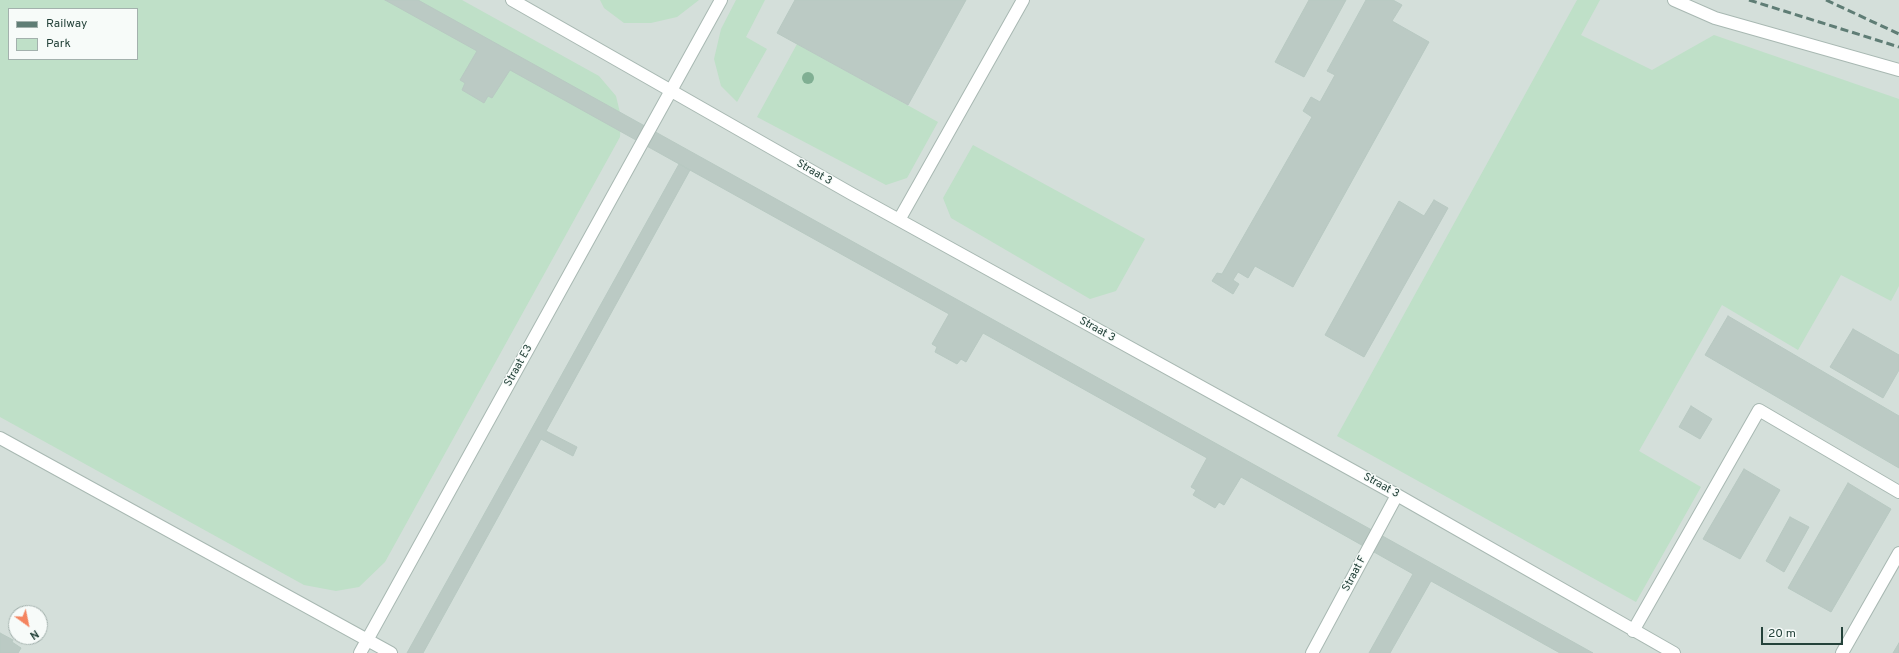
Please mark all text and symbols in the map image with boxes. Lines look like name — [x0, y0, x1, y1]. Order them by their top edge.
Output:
legend — [8, 8, 138, 60]
text: Railway — [46, 16, 87, 32]
text: Park — [46, 36, 71, 52]
street label: Straat 3 — [794, 158, 834, 188]
street label: Straat 3 — [1077, 315, 1117, 345]
street label: Straat E3 — [502, 343, 536, 389]
street label: Straat 3 — [1361, 471, 1401, 501]
street label: Straat F — [1340, 554, 1370, 594]
north arrow — [8, 605, 48, 645]
scale bar — [1763, 619, 1845, 645]
text: N — [27, 626, 41, 642]
text: 20 m — [1768, 626, 1796, 642]

